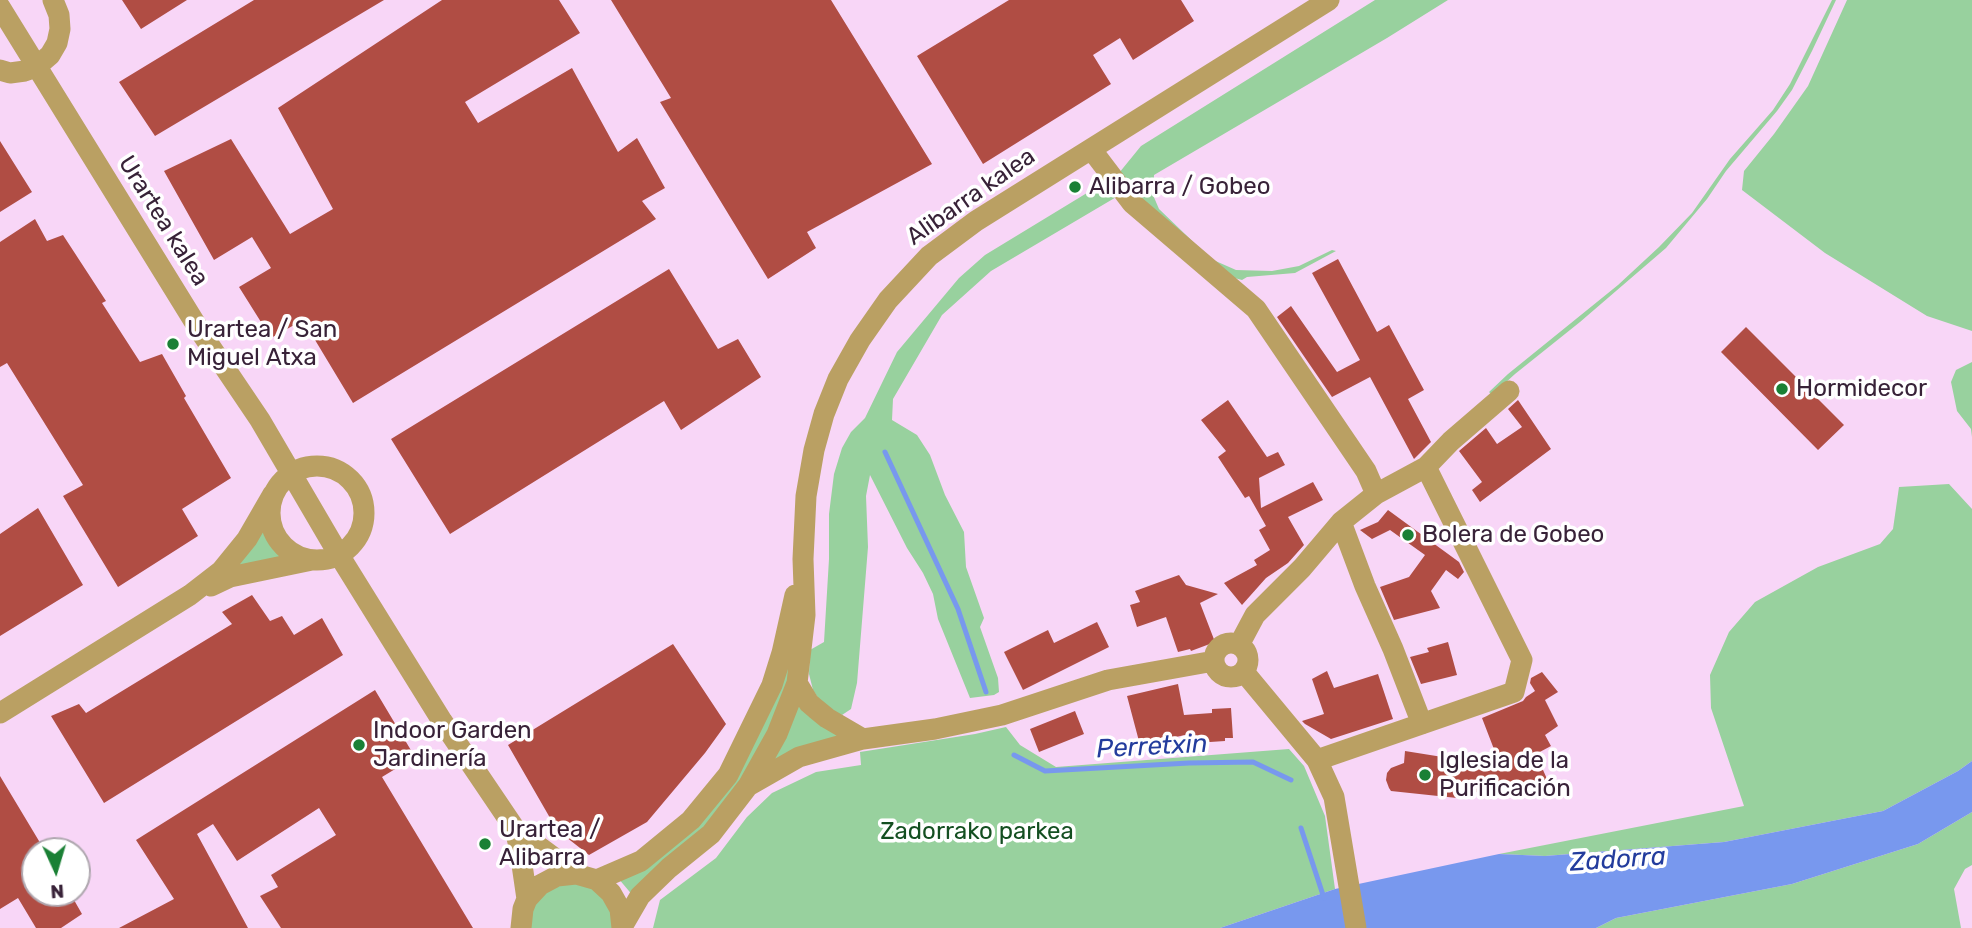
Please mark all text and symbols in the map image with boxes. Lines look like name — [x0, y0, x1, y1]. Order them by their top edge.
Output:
street label: Alibarra kalea — [901, 142, 1041, 252]
street label: Urartea kalea — [112, 151, 214, 291]
place label: Alibarra / Gobeo — [1089, 173, 1270, 201]
marker: Alibarra / Gobeo — [1067, 179, 1083, 195]
place label: Urartea / San Miguel Atxa — [187, 316, 337, 372]
marker: Urartea / San Miguel Atxa — [165, 336, 181, 352]
place label: Hormidecor — [1796, 375, 1927, 403]
marker: Hormidecor — [1774, 381, 1790, 397]
place label: Bolera de Gobeo — [1422, 521, 1604, 549]
marker: Bolera de Gobeo — [1400, 527, 1416, 543]
place label: Indoor Garden Jardinería — [373, 717, 532, 773]
water label: Perretxin — [1096, 729, 1208, 765]
marker: Indoor Garden Jardinería — [351, 737, 367, 753]
place label: Iglesia de la Purificación — [1439, 747, 1571, 803]
marker: Iglesia de la Purificación — [1417, 767, 1433, 783]
place label: Urartea / Alibarra — [499, 816, 601, 872]
park label: Zadorrako parkea — [880, 818, 1074, 846]
marker: Urartea / Alibarra — [477, 836, 493, 852]
north arrow — [21, 837, 91, 907]
water label: Zadorra — [1569, 841, 1667, 879]
text: N — [50, 880, 65, 903]

